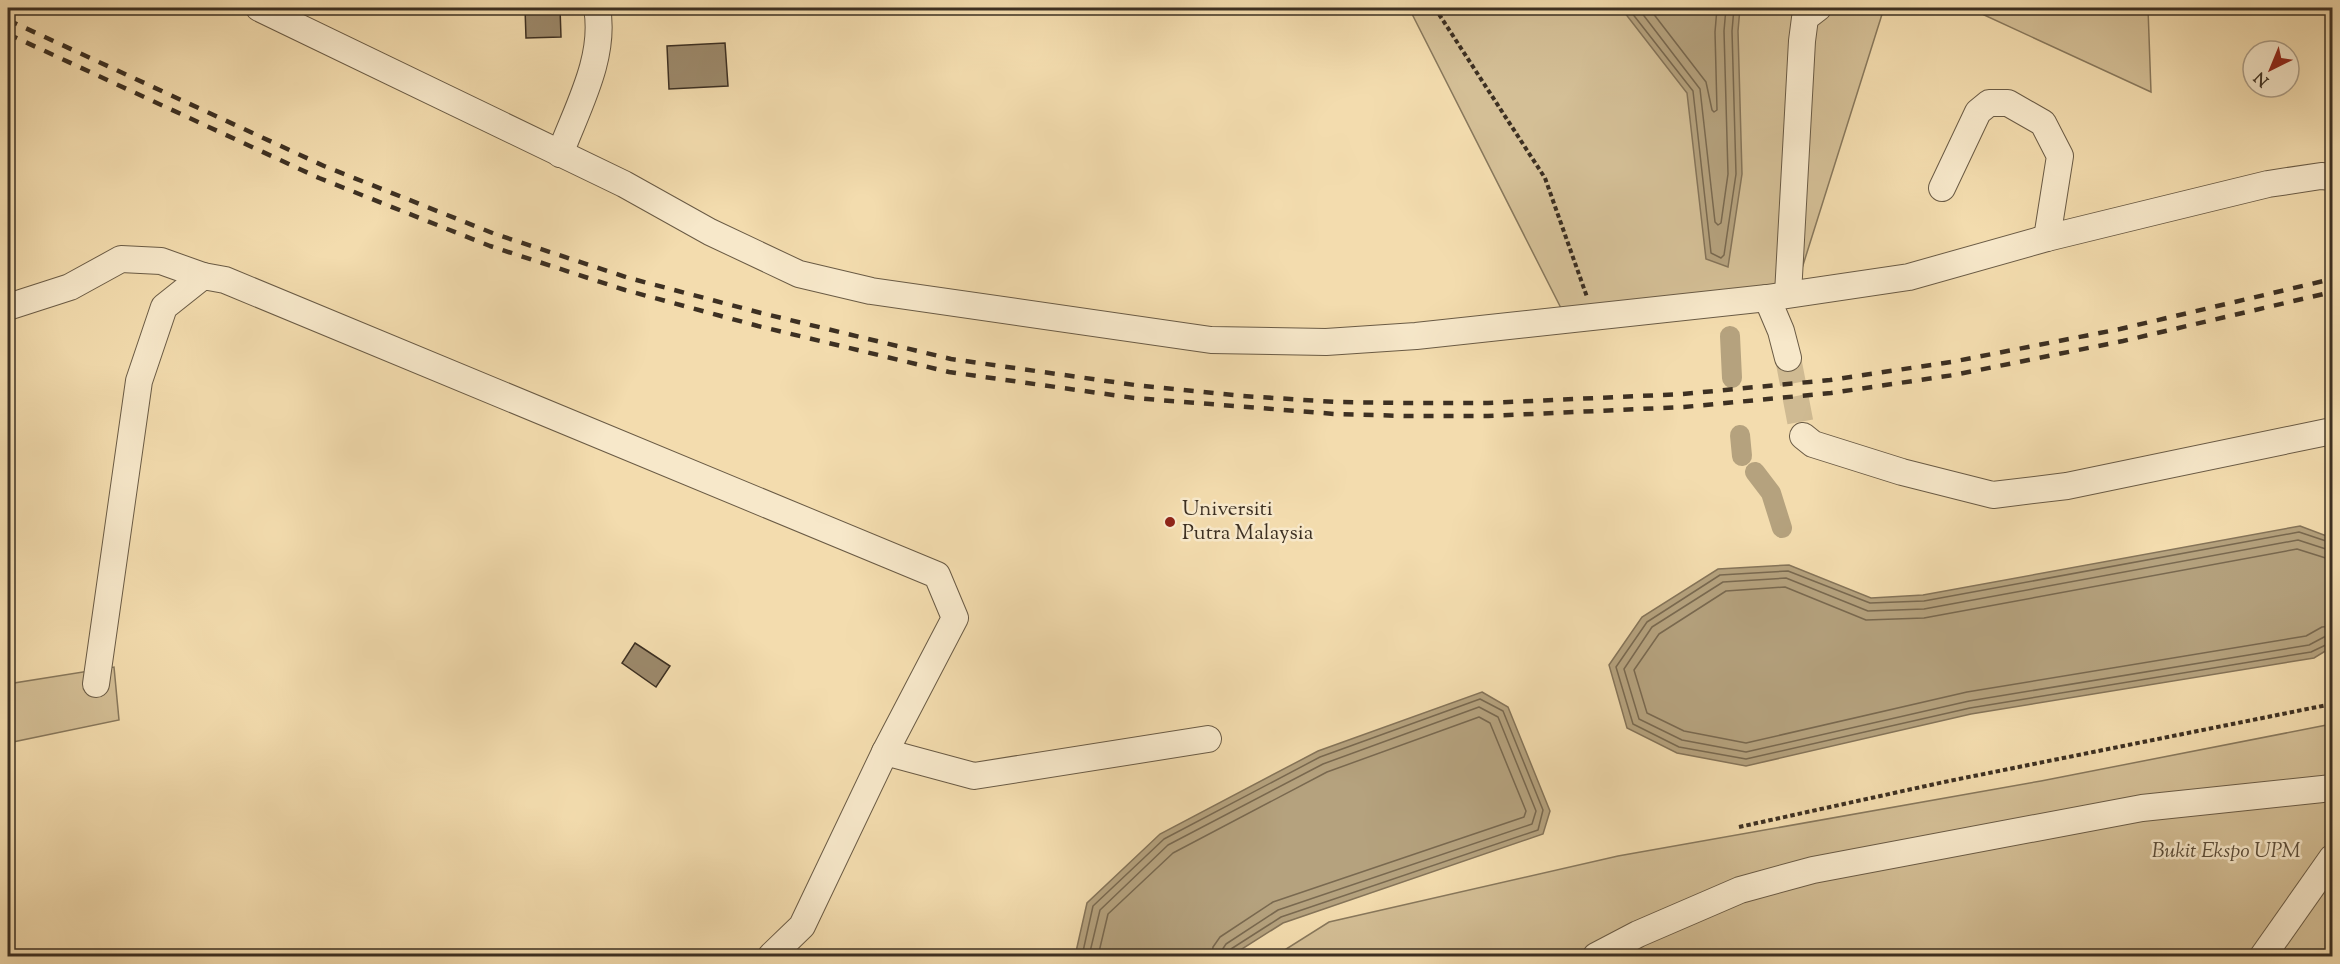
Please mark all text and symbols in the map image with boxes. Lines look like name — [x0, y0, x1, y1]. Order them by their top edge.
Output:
north arrow — [2241, 39, 2301, 99]
text: N — [2250, 65, 2275, 91]
place label: Universiti Putra Malaysia — [1182, 495, 1314, 549]
marker: Universiti Putra Malaysia — [1163, 515, 1177, 529]
park label: Bukit Ekspo UPM — [2152, 837, 2300, 867]

